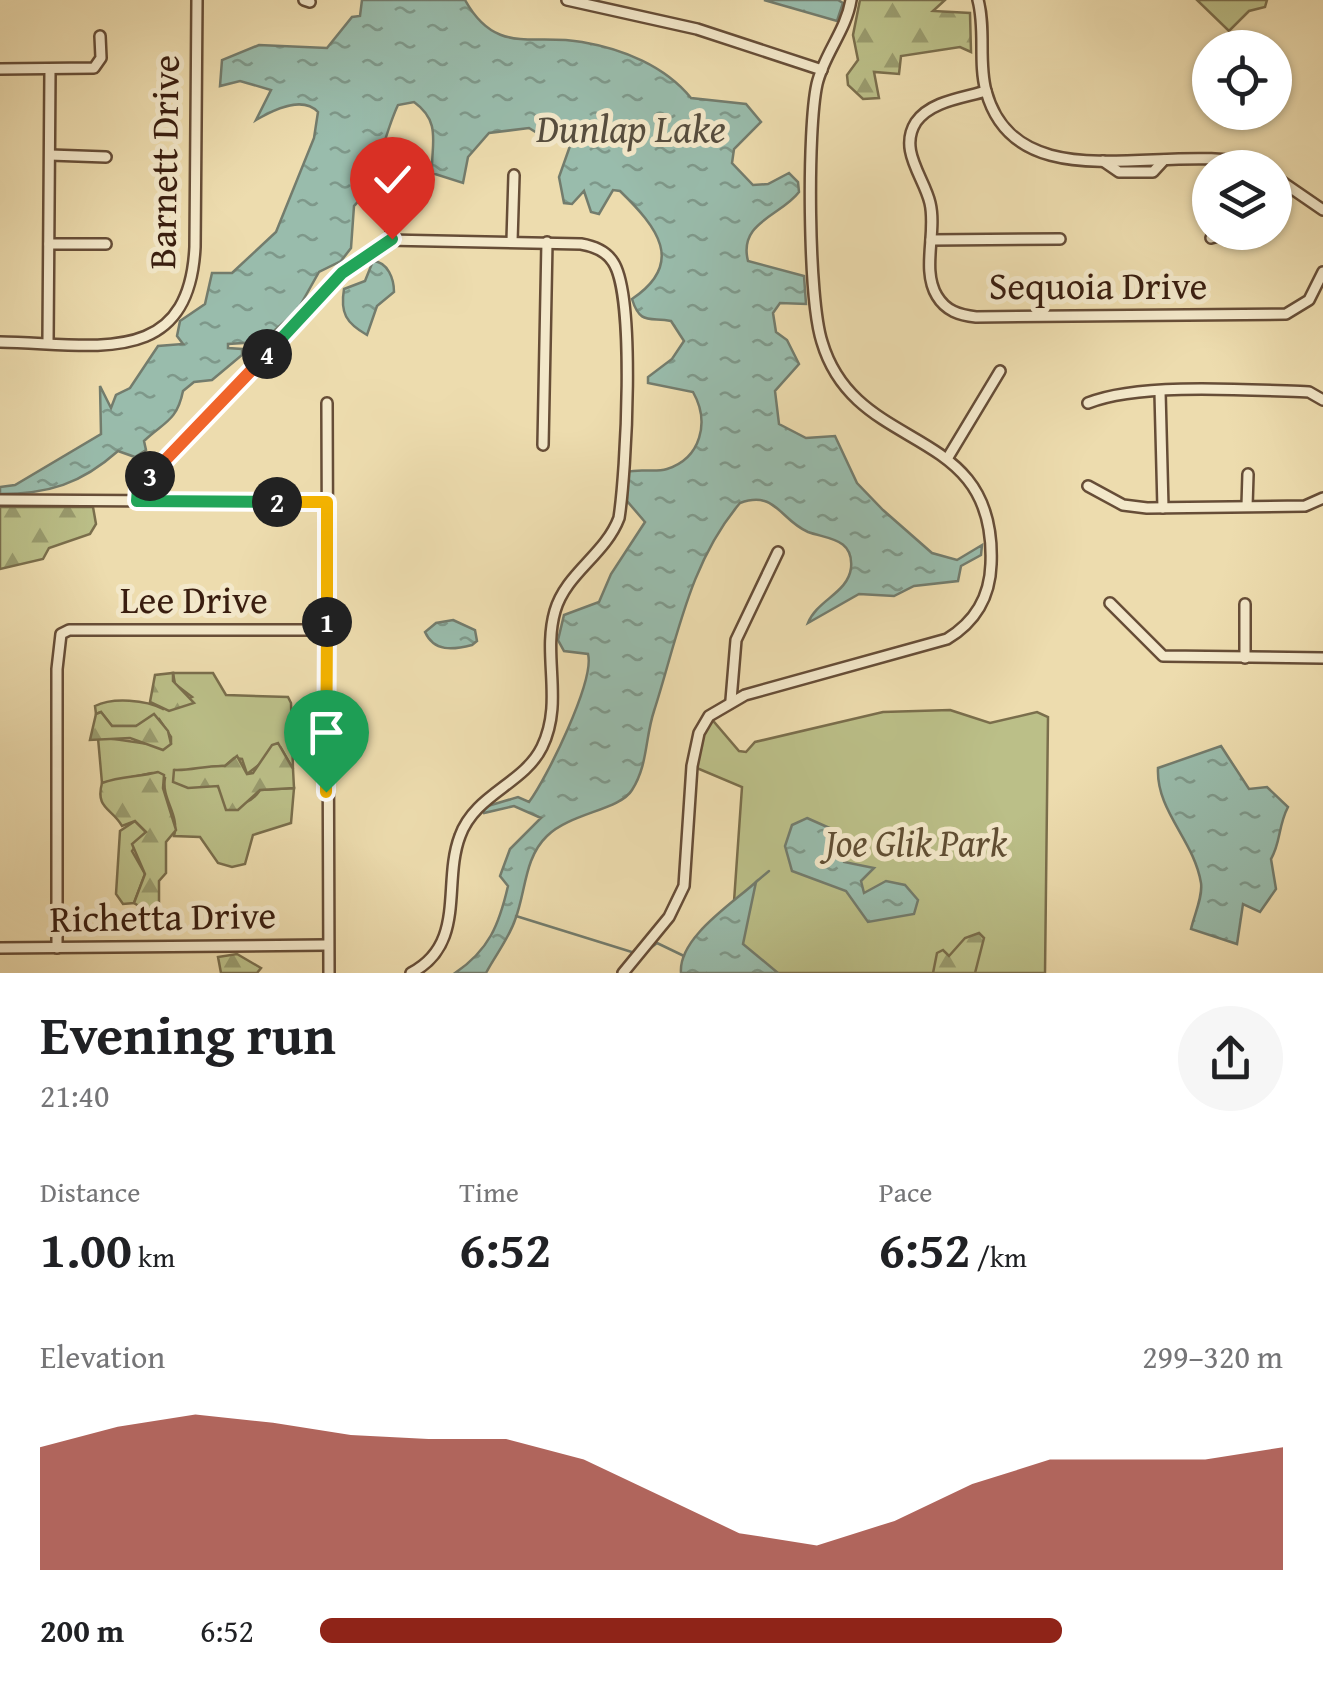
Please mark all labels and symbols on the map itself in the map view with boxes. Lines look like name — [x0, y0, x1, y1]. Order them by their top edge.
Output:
street label: Barnett Drive — [133, 54, 193, 270]
water label: Dunlap Lake — [535, 98, 726, 157]
pin — [350, 137, 435, 240]
street label: Sequoia Drive — [989, 257, 1207, 313]
pin: 4 — [242, 329, 292, 379]
pin: 3 — [125, 451, 175, 501]
pin: 2 — [252, 477, 302, 527]
street label: Lee Drive — [120, 571, 268, 627]
pin: 1 — [302, 597, 352, 647]
pin — [284, 690, 369, 793]
park label: Joe Glik Park — [819, 814, 1008, 870]
street label: Richetta Drive — [49, 886, 277, 946]

